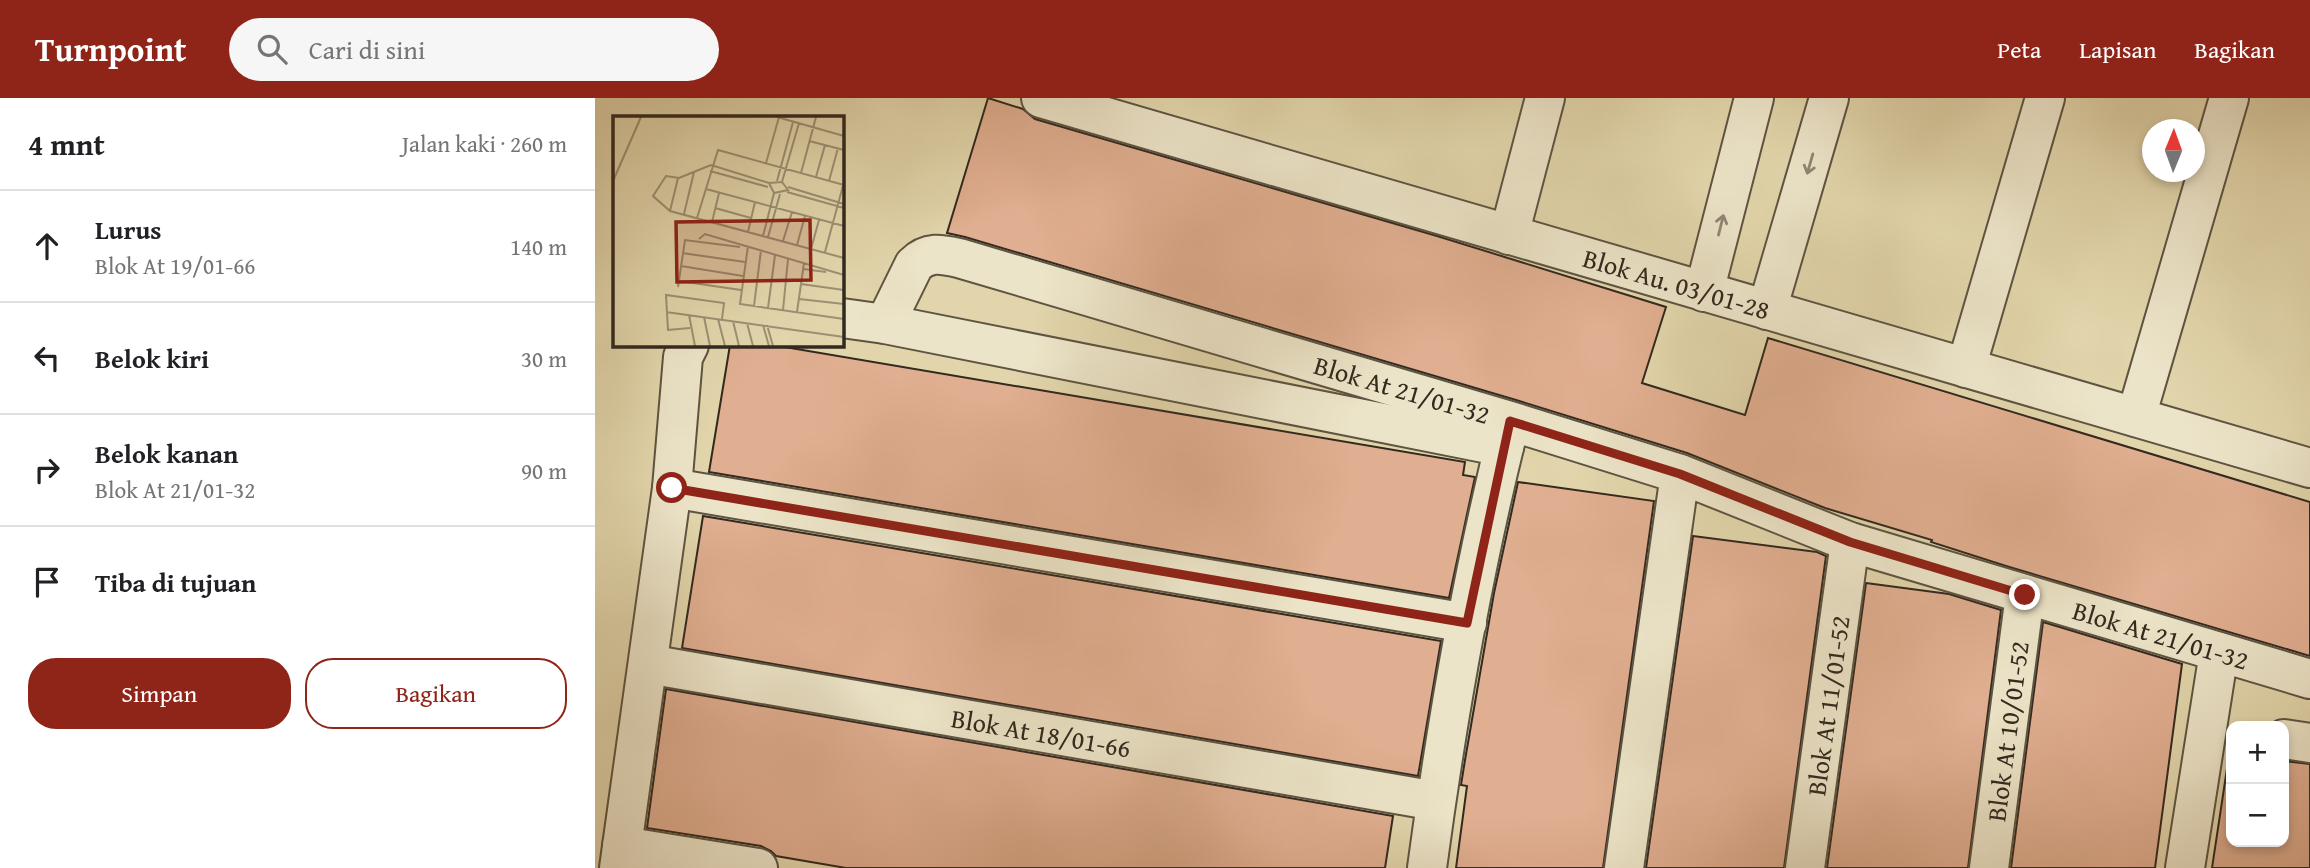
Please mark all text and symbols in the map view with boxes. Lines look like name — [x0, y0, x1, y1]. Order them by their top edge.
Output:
search box — [229, 18, 719, 81]
text: Turnpoint — [35, 25, 187, 73]
icon: search — [253, 30, 291, 68]
text: Cari di sini — [309, 30, 425, 69]
text: Peta — [1997, 32, 2041, 67]
text: Lapisan — [2079, 32, 2156, 67]
text: Bagikan — [2194, 32, 2275, 67]
inset map — [613, 116, 843, 346]
north arrow — [2142, 119, 2205, 182]
text: 4 mnt — [28, 122, 105, 166]
text: Jalan kaki · 260 m — [402, 127, 567, 160]
one-way arrow — [1802, 152, 1815, 174]
text: Lurus — [95, 210, 161, 249]
one-way arrow — [1715, 215, 1728, 237]
icon: ahead — [28, 227, 66, 265]
text: 140 m — [510, 230, 567, 263]
street label: Blok Au. 03/01-28 — [1579, 238, 1774, 329]
text: Blok At 19/01-66 — [95, 249, 255, 282]
icon: left — [28, 339, 66, 377]
text: Belok kiri — [95, 339, 209, 378]
text: 30 m — [521, 342, 567, 375]
street label: Blok At 21/01-32 — [1310, 345, 1495, 434]
text: Belok kanan — [95, 434, 238, 473]
icon: right — [28, 451, 66, 489]
text: 90 m — [521, 454, 567, 487]
route start — [656, 472, 687, 503]
text: Blok At 21/01-32 — [95, 473, 255, 506]
icon: arrive — [28, 563, 66, 601]
text: Tiba di tujuan — [95, 563, 256, 602]
route end — [2009, 579, 2040, 610]
street label: Blok At 21/01-32 — [2068, 590, 2253, 679]
street label: Blok At 11/01-52 — [1796, 613, 1859, 798]
street label: Blok At 10/01-52 — [1976, 639, 2038, 824]
button: Simpan — [28, 658, 291, 729]
button: Bagikan — [305, 658, 567, 729]
street label: Blok At 18/01-66 — [948, 698, 1134, 767]
map controls — [2226, 721, 2289, 847]
button: + — [2226, 721, 2289, 784]
button: − — [2226, 784, 2289, 847]

